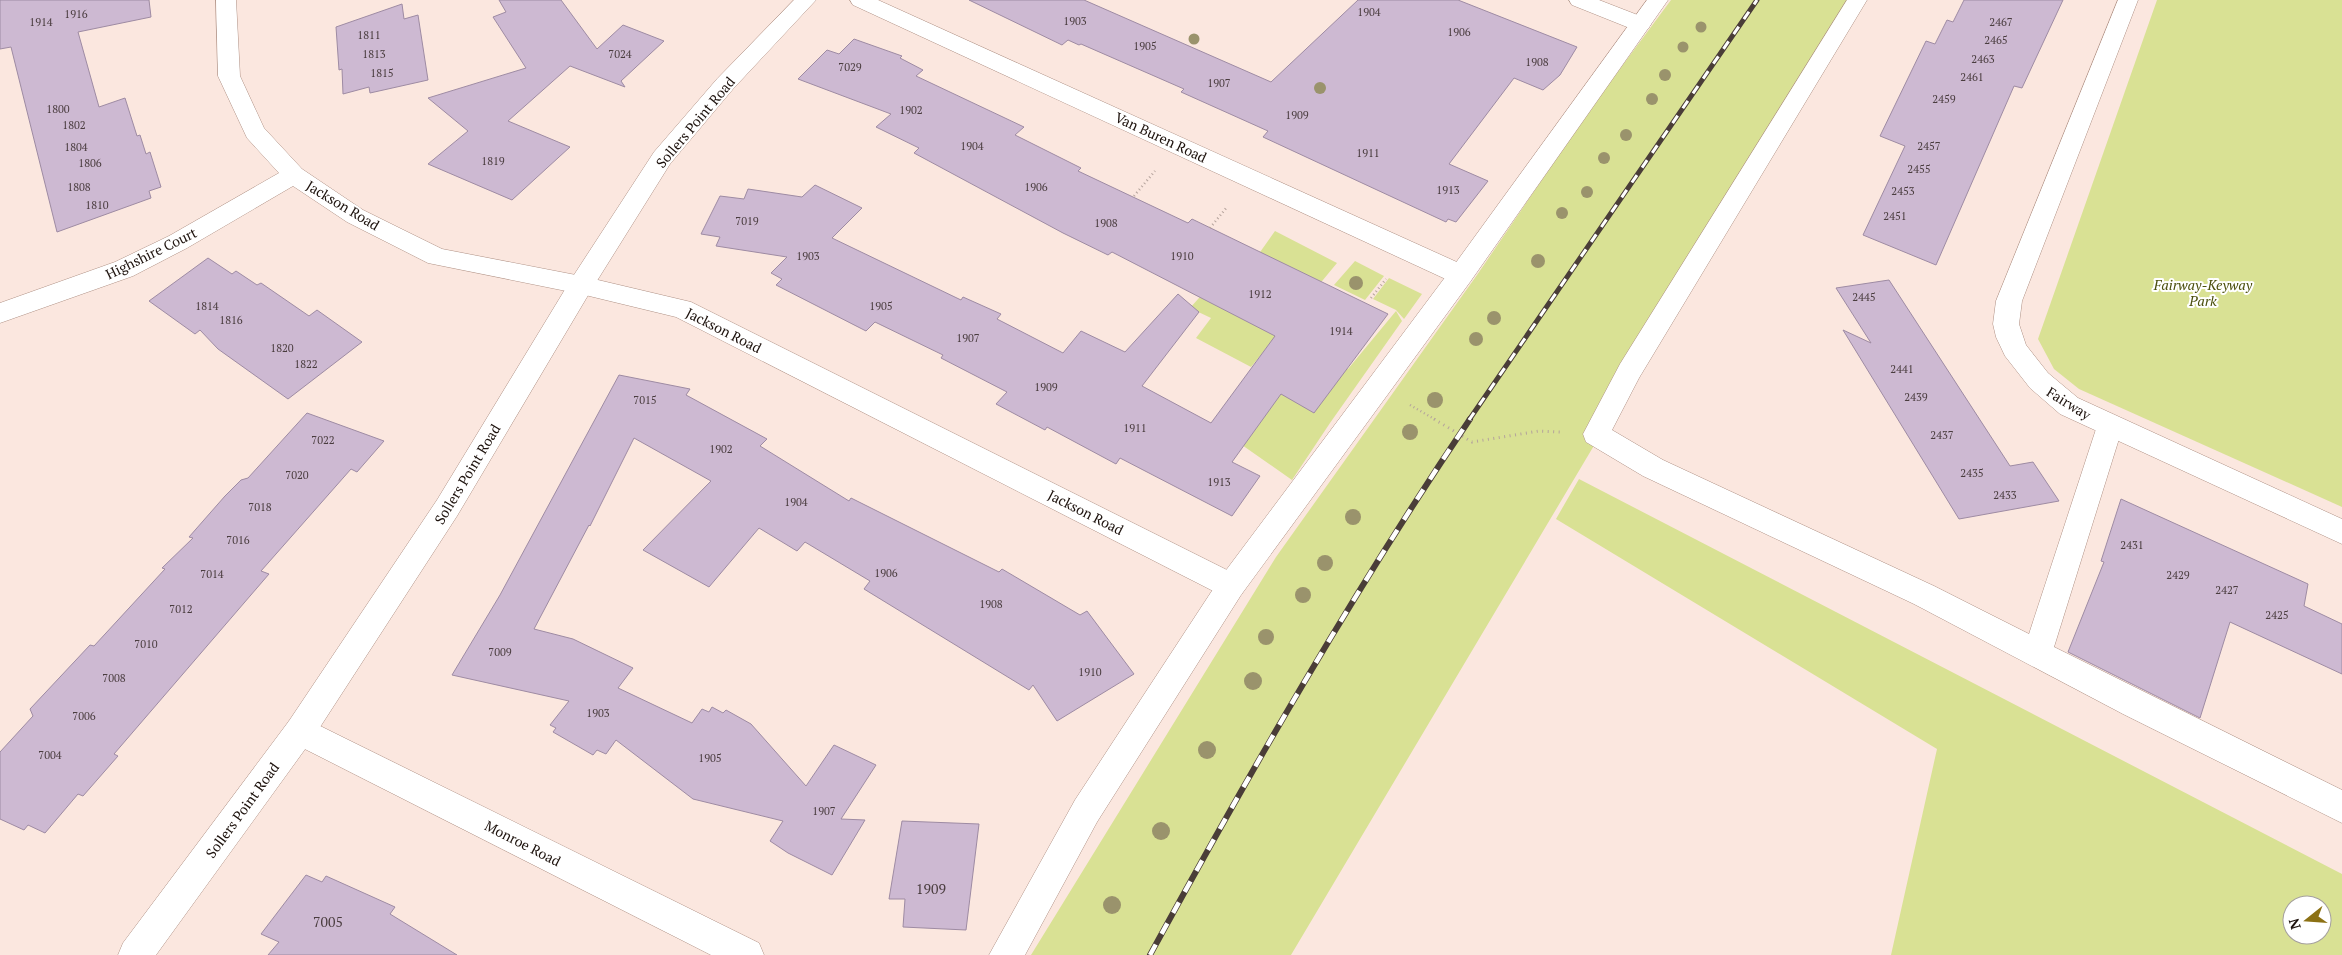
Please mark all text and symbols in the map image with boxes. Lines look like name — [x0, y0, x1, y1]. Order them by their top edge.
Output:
house number: 1904 — [1357, 5, 1381, 19]
house number: 1916 — [64, 7, 88, 21]
house number: 1903 — [1063, 14, 1087, 28]
house number: 1914 — [29, 15, 53, 29]
house number: 2467 — [1989, 15, 2013, 29]
house number: 1906 — [1447, 25, 1471, 39]
house number: 1811 — [357, 28, 381, 42]
house number: 2465 — [1984, 33, 2008, 47]
house number: 1905 — [1133, 39, 1157, 53]
house number: 1813 — [362, 47, 386, 61]
house number: 7024 — [608, 47, 632, 61]
house number: 2463 — [1971, 52, 1995, 66]
house number: 1908 — [1525, 55, 1549, 69]
house number: 7029 — [838, 60, 862, 74]
house number: 1815 — [370, 66, 394, 80]
house number: 2461 — [1960, 70, 1984, 84]
street label: Sollers Point Road — [651, 72, 739, 172]
house number: 1907 — [1207, 76, 1231, 90]
house number: 2459 — [1932, 92, 1956, 106]
house number: 1800 — [46, 102, 70, 116]
house number: 1902 — [899, 103, 923, 117]
street label: Van Buren Road — [1112, 107, 1210, 167]
house number: 1909 — [1285, 108, 1309, 122]
house number: 1802 — [62, 118, 86, 132]
house number: 1904 — [960, 139, 984, 153]
house number: 2457 — [1917, 139, 1941, 153]
house number: 1804 — [64, 140, 88, 154]
house number: 1911 — [1356, 146, 1380, 160]
house number: 1819 — [481, 154, 505, 168]
house number: 1806 — [78, 156, 102, 170]
house number: 2455 — [1907, 162, 1931, 176]
street label: Jackson Road — [303, 176, 383, 234]
house number: 1808 — [67, 180, 91, 194]
house number: 1906 — [1024, 180, 1048, 194]
house number: 1913 — [1436, 183, 1460, 197]
house number: 2453 — [1891, 184, 1915, 198]
house number: 1810 — [85, 198, 109, 212]
house number: 2451 — [1883, 209, 1907, 223]
house number: 7019 — [735, 214, 759, 228]
house number: 1908 — [1094, 216, 1118, 230]
street label: Highshire Court — [102, 222, 201, 283]
house number: 1903 — [796, 249, 820, 263]
house number: 1910 — [1170, 249, 1194, 263]
park label: Fairway-Keyway Park — [2153, 275, 2253, 310]
house number: 1912 — [1248, 287, 1272, 301]
house number: 2445 — [1852, 290, 1876, 304]
house number: 1814 — [195, 299, 219, 313]
house number: 1905 — [869, 299, 893, 313]
street label: Jackson Road — [683, 303, 765, 357]
house number: 1816 — [219, 313, 243, 327]
house number: 1914 — [1329, 324, 1353, 338]
house number: 1907 — [956, 331, 980, 345]
house number: 1820 — [270, 341, 294, 355]
house number: 1822 — [294, 357, 318, 371]
house number: 2441 — [1890, 362, 1914, 376]
house number: 1909 — [1034, 380, 1058, 394]
street label: Fairway — [2043, 382, 2095, 424]
house number: 2439 — [1904, 390, 1928, 404]
house number: 7015 — [633, 393, 657, 407]
street label: Sollers Point Road — [430, 420, 505, 528]
house number: 1911 — [1123, 421, 1147, 435]
house number: 2437 — [1930, 428, 1954, 442]
house number: 7022 — [311, 433, 335, 447]
house number: 1902 — [709, 442, 733, 456]
house number: 2435 — [1960, 466, 1984, 480]
house number: 7020 — [285, 468, 309, 482]
house number: 1913 — [1207, 475, 1231, 489]
street label: Jackson Road — [1045, 485, 1127, 539]
house number: 2433 — [1993, 488, 2017, 502]
house number: 1904 — [784, 495, 808, 509]
house number: 7018 — [248, 500, 272, 514]
house number: 7016 — [226, 533, 250, 547]
house number: 2431 — [2120, 538, 2144, 552]
house number: 1906 — [874, 566, 898, 580]
house number: 7014 — [200, 567, 224, 581]
house number: 2429 — [2166, 568, 2190, 582]
house number: 2427 — [2215, 583, 2239, 597]
house number: 1908 — [979, 597, 1003, 611]
house number: 7012 — [169, 602, 193, 616]
house number: 2425 — [2265, 608, 2289, 622]
house number: 7010 — [134, 637, 158, 651]
house number: 7009 — [488, 645, 512, 659]
house number: 1910 — [1078, 665, 1102, 679]
house number: 7008 — [102, 671, 126, 685]
house number: 1903 — [586, 706, 610, 720]
house number: 7006 — [72, 709, 96, 723]
house number: 7004 — [38, 748, 62, 762]
house number: 1905 — [698, 751, 722, 765]
street label: Sollers Point Road — [201, 758, 283, 862]
house number: 1907 — [812, 804, 836, 818]
street label: Monroe Road — [482, 816, 564, 870]
house number: 1909 — [916, 879, 946, 898]
north arrow — [2282, 895, 2332, 945]
house number: 7005 — [313, 912, 343, 931]
text: N — [2283, 916, 2305, 932]

